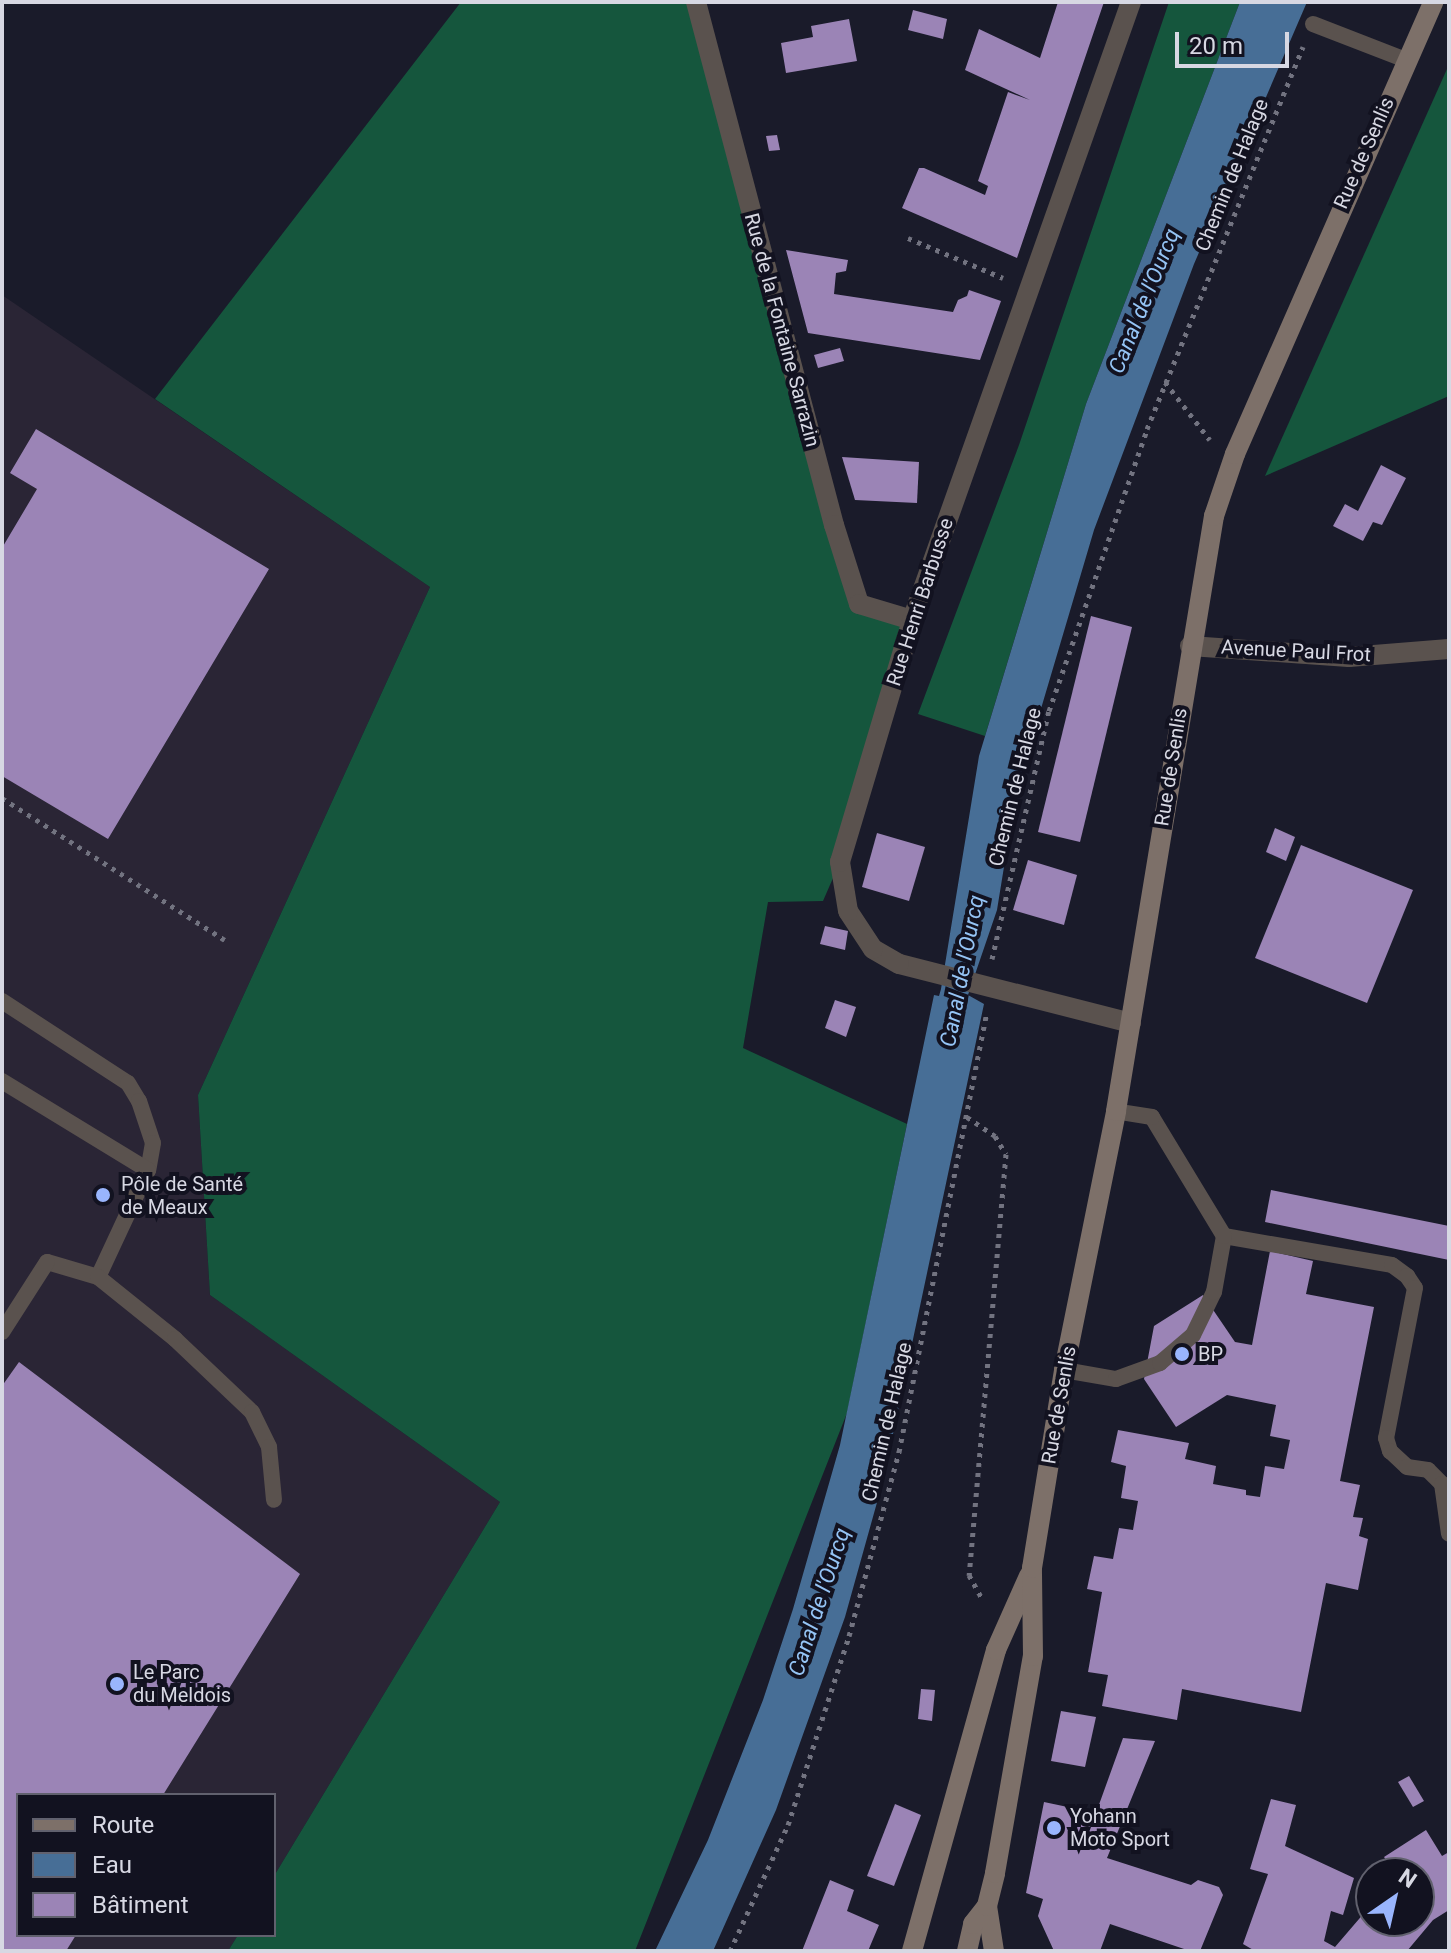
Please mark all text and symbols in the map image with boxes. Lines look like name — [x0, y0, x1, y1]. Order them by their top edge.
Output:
scale bar — [1179, 16, 1293, 66]
text: 20 m — [1189, 32, 1243, 60]
street label: Rue de Senlis — [1329, 94, 1399, 212]
street label: Chemin de Halage — [1190, 95, 1274, 255]
street label: Rue de la Fontaine Sarrazin — [739, 210, 825, 450]
water label: Canal de l'Ourcq — [1103, 225, 1185, 377]
street label: Rue Henri Barbusse — [882, 515, 958, 689]
street label: Avenue Paul Frot — [1221, 635, 1371, 667]
street label: Chemin de Halage — [984, 705, 1046, 869]
street label: Rue de Senlis — [1150, 706, 1192, 828]
water label: Canal de l'Ourcq — [934, 893, 990, 1049]
place label: Pôle de Santé de Meaux — [121, 1172, 243, 1219]
marker: Pôle de Santé de Meaux — [92, 1184, 114, 1206]
street label: Chemin de Halage — [857, 1340, 917, 1504]
place label: BP — [1198, 1342, 1223, 1366]
street label: Rue de Senlis — [1037, 1344, 1081, 1466]
marker: BP — [1173, 1345, 1191, 1363]
water label: Canal de l'Ourcq — [783, 1525, 855, 1679]
place label: Le Parc du Meldois — [133, 1660, 231, 1707]
marker: Le Parc du Meldois — [108, 1675, 126, 1693]
legend — [16, 1793, 276, 1937]
place label: Yohann Moto Sport — [1070, 1804, 1170, 1851]
text: Route — [92, 1811, 154, 1839]
marker: Yohann Moto Sport — [1045, 1819, 1063, 1837]
text: Eau — [92, 1851, 132, 1879]
north arrow — [1355, 1857, 1435, 1937]
text: N — [1394, 1864, 1421, 1893]
text: Bâtiment — [92, 1891, 189, 1919]

